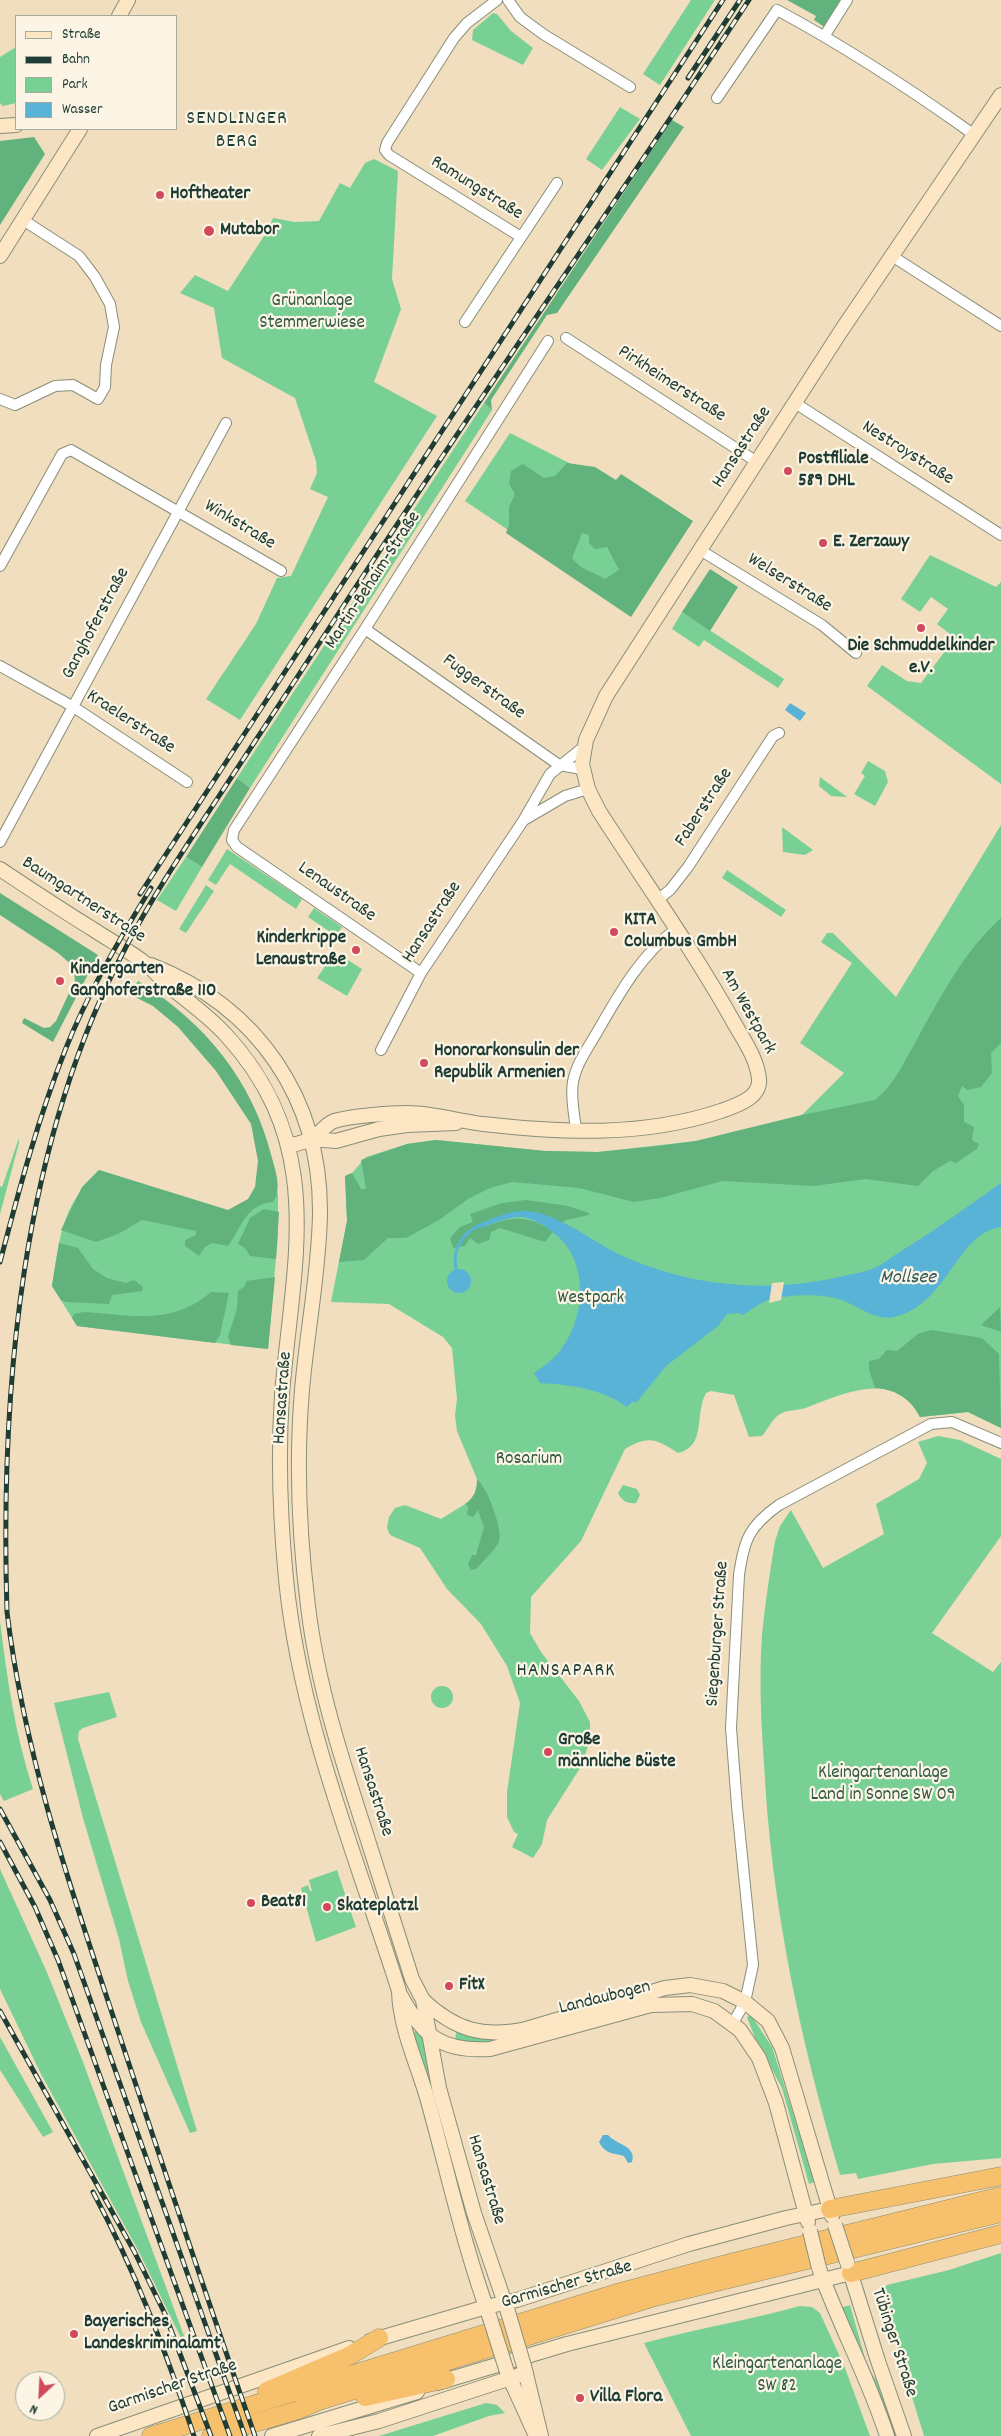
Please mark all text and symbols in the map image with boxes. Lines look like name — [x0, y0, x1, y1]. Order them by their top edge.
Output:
legend — [15, 15, 178, 130]
text: Straße — [62, 24, 100, 46]
text: Bahn — [62, 49, 90, 71]
text: Park — [62, 74, 88, 96]
text: Wasser — [62, 99, 102, 121]
district label: SENDLINGER BERG — [185, 108, 289, 155]
street label: Ramungstraße — [425, 152, 527, 226]
place label: Hoftheater — [170, 184, 250, 206]
marker: Hoftheater — [154, 189, 166, 201]
place label: Mutabor — [220, 220, 279, 242]
marker: Mutabor — [202, 224, 216, 238]
park label: Grünanlage Stemmerwiese — [259, 291, 365, 335]
street label: Pirkheimerstraße — [613, 342, 729, 428]
street label: Hansastraße — [708, 403, 778, 493]
street label: Nestroystraße — [857, 417, 957, 491]
place label: Postfiliale 589 DHL — [798, 449, 869, 493]
marker: Postfiliale 589 DHL — [782, 465, 794, 477]
street label: Winkstraße — [199, 496, 279, 556]
street label: Martin-Behaim-Straße — [321, 508, 427, 654]
place label: E. Zerzawy — [833, 532, 909, 554]
marker: E. Zerzawy — [817, 537, 829, 549]
street label: Welserstraße — [742, 549, 836, 619]
street label: Ganghoferstraße — [58, 564, 136, 684]
marker: Die Schmuddelkinder e.V. — [915, 622, 927, 634]
place label: Die Schmuddelkinder e.V. — [847, 636, 995, 680]
street label: Fuggerstraße — [437, 650, 529, 726]
street label: Kraelerstraße — [81, 686, 179, 760]
street label: Faberstraße — [671, 764, 739, 852]
street label: Baumgartnerstraße — [17, 852, 149, 950]
street label: Lenaustraße — [292, 858, 380, 928]
street label: Hansastraße — [398, 878, 468, 968]
place label: KITA Columbus GmbH — [624, 910, 737, 954]
marker: KITA Columbus GmbH — [608, 926, 620, 938]
place label: Kinderkrippe Lenaustraße — [256, 928, 346, 972]
marker: Kinderkrippe Lenaustraße — [350, 944, 362, 956]
place label: Kindergarten Ganghoferstraße 110 — [70, 959, 216, 1003]
street label: Am Westpark — [714, 965, 780, 1059]
marker: Kindergarten Ganghoferstraße 110 — [54, 975, 66, 987]
place label: Honorarkonsulin der Republik Armenien — [434, 1041, 579, 1085]
marker: Honorarkonsulin der Republik Armenien — [418, 1057, 430, 1069]
water label: Mollsee — [880, 1267, 936, 1291]
park label: Westpark — [558, 1288, 624, 1310]
street label: Hansastraße — [269, 1351, 299, 1445]
park label: Rosarium — [496, 1449, 562, 1471]
street label: Siegenburger Straße — [703, 1560, 735, 1708]
district label: HANSAPARK — [515, 1660, 617, 1684]
place label: Große männliche Büste — [558, 1730, 676, 1774]
street label: Hansastraße — [347, 1744, 397, 1840]
marker: Große männliche Büste — [542, 1746, 554, 1758]
park label: Kleingartenanlage Land in Sonne SW 09 — [810, 1763, 956, 1807]
place label: Beat81 — [261, 1892, 306, 1914]
place label: Skateplatzl — [337, 1896, 418, 1918]
marker: Beat81 — [245, 1897, 257, 1909]
marker: Skateplatzl — [321, 1901, 333, 1913]
place label: FitX — [459, 1975, 485, 1997]
street label: Landaubogen — [557, 1977, 653, 2021]
marker: FitX — [443, 1980, 455, 1992]
street label: Hansastraße — [461, 2132, 509, 2228]
street label: Garmischer Straße — [499, 2256, 635, 2316]
street label: Tübinger Straße — [865, 2286, 921, 2400]
place label: Bayerisches Landeskriminalamt — [84, 2312, 221, 2356]
marker: Bayerisches Landeskriminalamt — [68, 2328, 80, 2340]
park label: Kleingartenanlage SW 82 — [712, 2354, 842, 2398]
street label: Garmischer Straße — [106, 2355, 240, 2421]
north arrow — [15, 2371, 65, 2421]
place label: Villa Flora — [590, 2387, 662, 2409]
marker: Villa Flora — [574, 2392, 586, 2404]
text: N — [27, 2398, 41, 2419]

